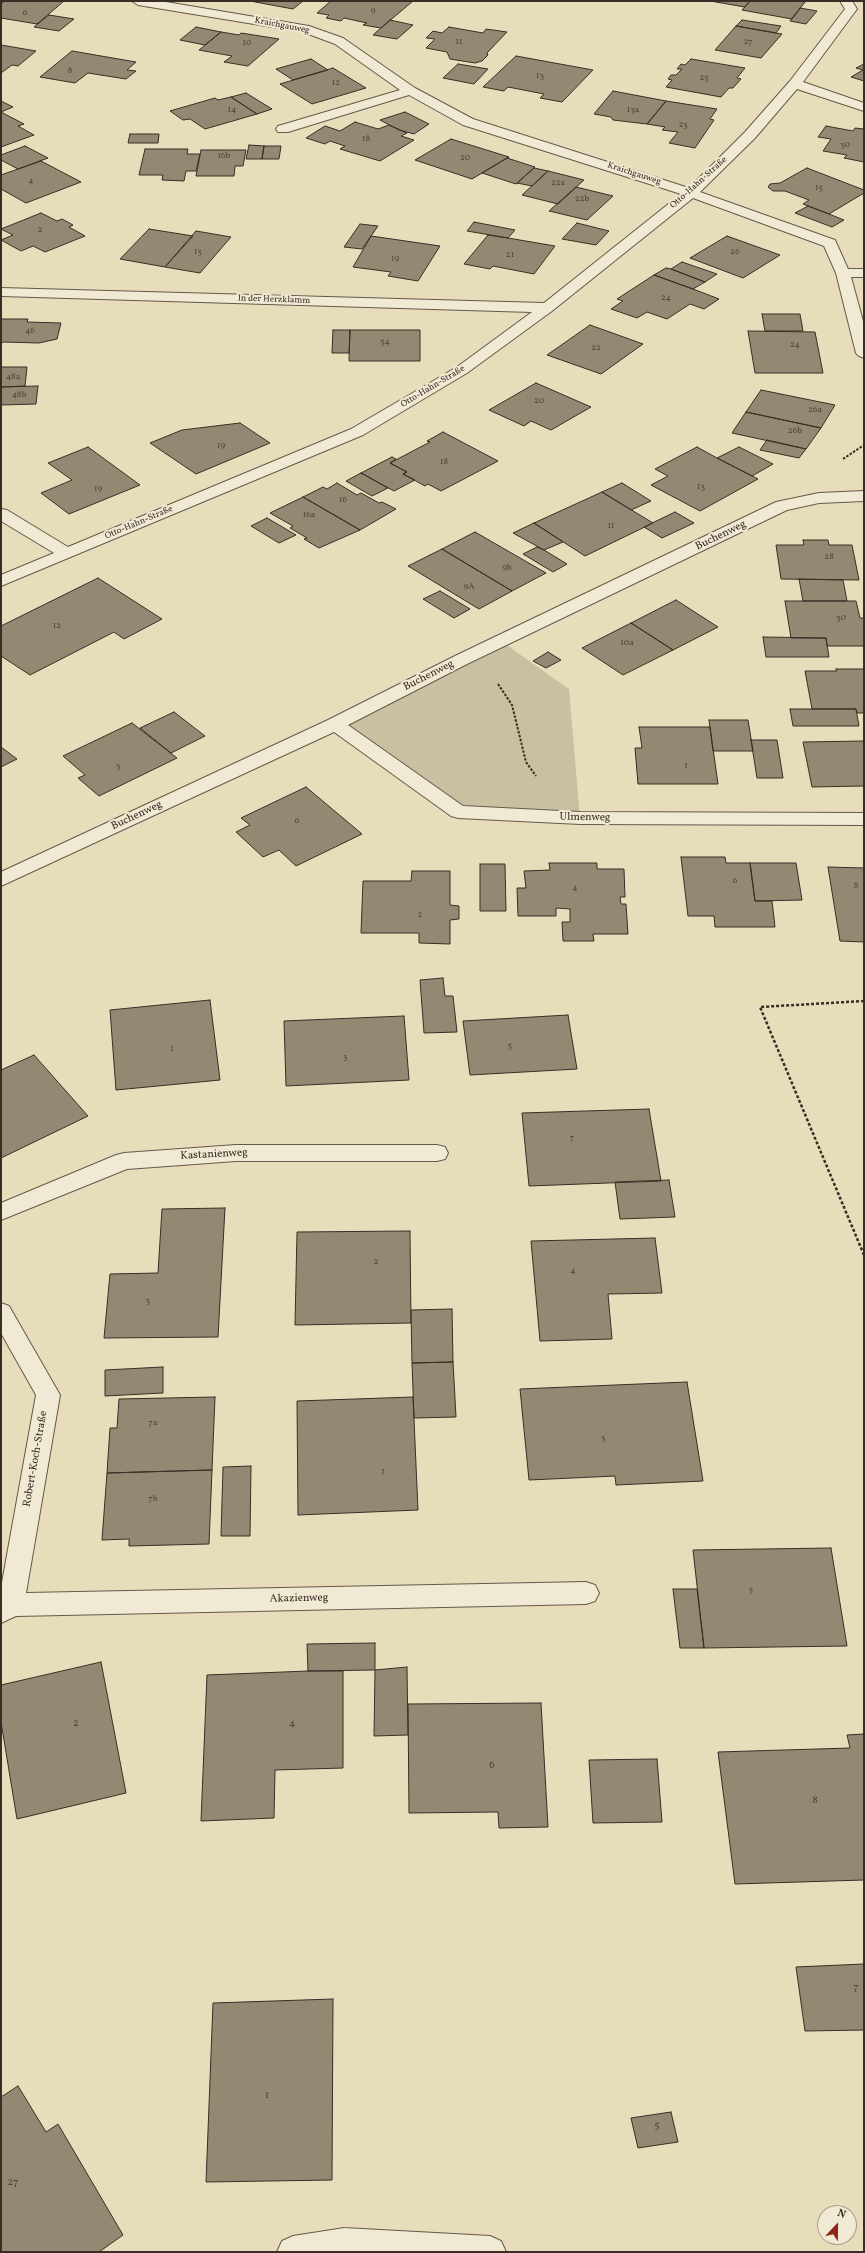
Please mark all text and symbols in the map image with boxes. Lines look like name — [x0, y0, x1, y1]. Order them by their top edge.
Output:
house number: 9 — [371, 6, 375, 16]
house number: 6 — [23, 8, 27, 18]
street label: Kraichgauweg — [254, 15, 310, 37]
house number: 11 — [456, 37, 462, 47]
house number: 27 — [744, 37, 752, 47]
house number: 10 — [243, 38, 251, 48]
house number: 8 — [68, 66, 72, 76]
house number: 13 — [536, 71, 544, 81]
house number: 25 — [699, 73, 709, 83]
house number: 12 — [332, 78, 340, 88]
house number: 14 — [228, 105, 236, 115]
house number: 13a — [627, 105, 639, 115]
house number: 23 — [678, 120, 688, 130]
house number: 18 — [362, 134, 370, 144]
house number: 30 — [840, 140, 850, 150]
house number: 16b — [218, 151, 230, 161]
house number: 20 — [460, 153, 470, 163]
street label: Otto-Hahn-Straße — [668, 155, 730, 211]
street label: Kraichgauweg — [606, 160, 662, 188]
house number: 4 — [28, 176, 34, 186]
house number: 22a — [551, 178, 565, 188]
house number: 15 — [815, 183, 823, 193]
house number: 22b — [575, 194, 589, 204]
house number: 2 — [38, 225, 42, 235]
house number: 15 — [194, 247, 202, 257]
house number: 26 — [730, 247, 740, 257]
house number: 21 — [506, 250, 514, 260]
house number: 19 — [391, 254, 399, 264]
street label: In der Herzklamm — [238, 293, 310, 307]
house number: 24 — [661, 293, 671, 303]
house number: 46 — [25, 326, 35, 336]
house number: 54 — [380, 337, 390, 347]
house number: 24 — [790, 340, 800, 350]
house number: 22 — [591, 343, 601, 353]
street label: Otto-Hahn-Straße — [399, 364, 467, 410]
house number: 48a — [6, 372, 20, 382]
house number: 48b — [12, 390, 26, 400]
house number: 20 — [534, 396, 544, 406]
house number: 26a — [808, 405, 822, 415]
house number: 26b — [788, 426, 802, 436]
house number: 19 — [217, 441, 225, 451]
house number: 18 — [440, 457, 448, 467]
house number: 13 — [697, 482, 705, 492]
house number: 19 — [94, 484, 102, 494]
house number: 16 — [339, 495, 347, 505]
street label: Otto-Hahn-Straße — [103, 504, 175, 542]
house number: 16a — [303, 510, 315, 520]
street label: Buchenweg — [693, 518, 749, 554]
house number: 11 — [608, 521, 614, 531]
house number: 28 — [824, 552, 834, 562]
house number: 9b — [502, 563, 512, 573]
house number: 9A — [463, 582, 475, 592]
house number: 30 — [836, 613, 846, 623]
house number: 12 — [53, 621, 61, 631]
house number: 10a — [620, 638, 634, 648]
street label: Buchenweg — [402, 658, 456, 694]
house number: 3 — [116, 761, 120, 771]
house number: 1 — [684, 761, 688, 771]
street label: Buchenweg — [109, 798, 165, 834]
street label: Ulmenweg — [559, 811, 611, 825]
house number: 6 — [295, 816, 299, 826]
house number: 6 — [733, 876, 737, 886]
house number: 8 — [854, 881, 858, 891]
house number: 4 — [572, 883, 578, 893]
house number: 2 — [418, 910, 422, 920]
house number: 5 — [508, 1041, 512, 1051]
house number: 1 — [170, 1044, 174, 1054]
house number: 3 — [343, 1052, 347, 1062]
house number: 7 — [570, 1133, 574, 1143]
street label: Kastanienweg — [180, 1147, 248, 1163]
house number: 2 — [374, 1257, 378, 1267]
house number: 4 — [570, 1266, 576, 1276]
house number: 5 — [146, 1296, 150, 1306]
street label: Robert-Koch-Straße — [21, 1410, 51, 1508]
house number: 7a — [149, 1418, 157, 1428]
house number: 3 — [601, 1433, 605, 1443]
house number: 1 — [381, 1467, 385, 1477]
house number: 7b — [148, 1494, 158, 1504]
house number: 5 — [749, 1585, 753, 1595]
street label: Akazienweg — [270, 1592, 328, 1606]
house number: 2 — [73, 1717, 79, 1731]
house number: 4 — [289, 1717, 295, 1731]
house number: 6 — [489, 1759, 495, 1773]
house number: 8 — [812, 1794, 818, 1808]
house number: 7 — [853, 1981, 859, 1995]
house number: 1 — [265, 2089, 269, 2103]
house number: 5 — [654, 2119, 660, 2133]
house number: 27 — [8, 2176, 18, 2190]
north arrow — [817, 2205, 857, 2245]
text: N — [835, 2206, 848, 2223]

